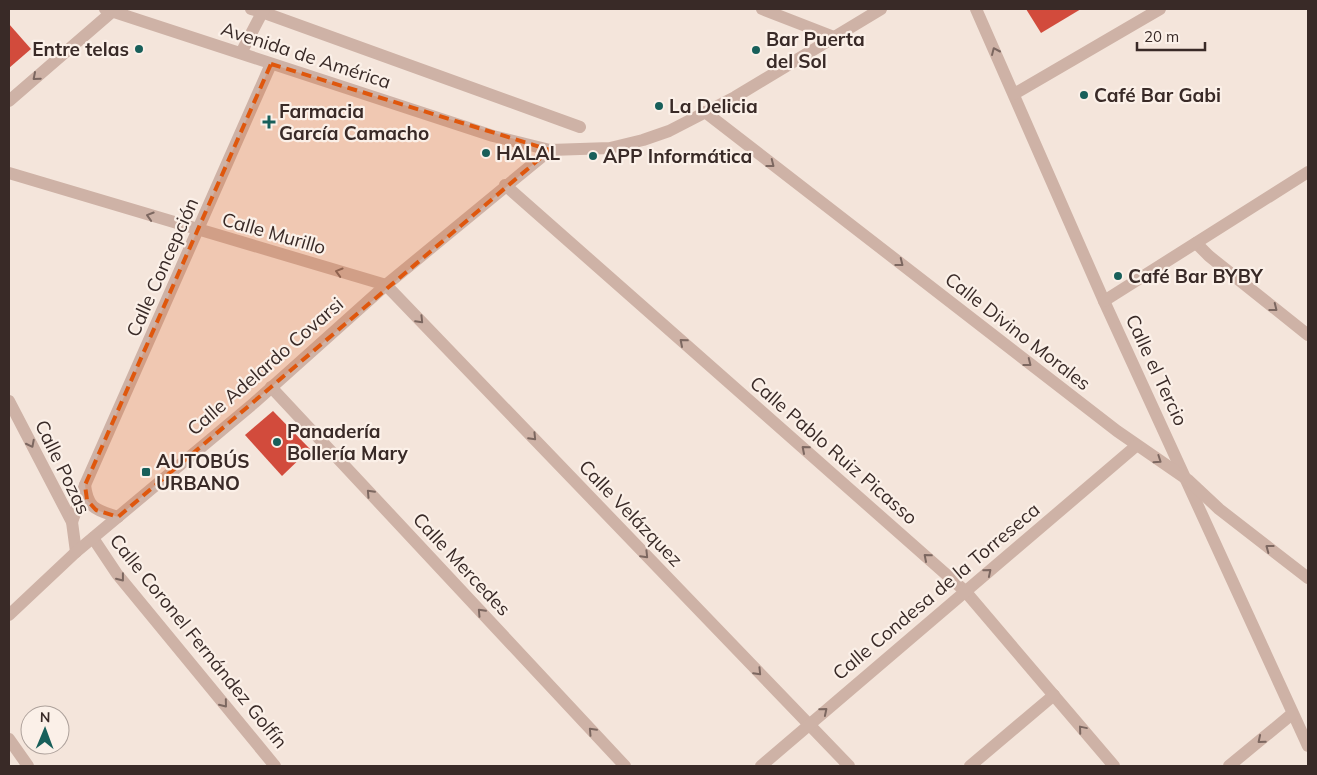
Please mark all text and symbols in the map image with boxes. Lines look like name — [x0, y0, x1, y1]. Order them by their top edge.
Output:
street label: Avenida de América — [218, 16, 394, 94]
scale bar — [1137, 20, 1204, 52]
place label: Bar Puerta del Sol — [766, 27, 865, 73]
text: 20 m — [1144, 27, 1179, 46]
place label: Entre telas — [32, 37, 129, 61]
marker: Entre telas — [133, 43, 145, 55]
marker: Bar Puerta del Sol — [750, 44, 762, 56]
one-way arrow — [991, 47, 1001, 56]
one-way arrow — [33, 71, 42, 80]
place label: Café Bar Gabi — [1094, 83, 1221, 107]
marker: Café Bar Gabi — [1078, 89, 1090, 101]
place label: La Delicia — [669, 94, 758, 118]
place label: Farmacia García Camacho — [279, 99, 429, 145]
marker: La Delicia — [653, 100, 665, 112]
marker: Farmacia García Camacho — [263, 116, 275, 128]
place label: HALAL — [496, 141, 561, 165]
place label: APP Informática — [603, 144, 752, 168]
marker: HALAL — [480, 147, 492, 159]
marker: APP Informática — [587, 150, 599, 162]
one-way arrow — [765, 158, 774, 166]
street label: Calle Concepción — [121, 194, 203, 340]
street label: Calle Murillo — [219, 207, 329, 259]
one-way arrow — [146, 212, 154, 222]
one-way arrow — [894, 257, 904, 266]
place label: Café Bar BYBY — [1128, 264, 1264, 288]
one-way arrow — [336, 267, 344, 277]
street label: Calle Divino Morales — [940, 267, 1096, 395]
marker: Café Bar BYBY — [1112, 270, 1124, 282]
street label: Calle Adelardo Covarsi — [182, 292, 348, 440]
one-way arrow — [1268, 302, 1277, 310]
street label: Calle el Tercio — [1121, 310, 1193, 430]
one-way arrow — [414, 315, 423, 324]
one-way arrow — [679, 339, 688, 348]
one-way arrow — [1022, 357, 1031, 365]
street label: Calle Pablo Ruiz Picasso — [745, 371, 923, 529]
street label: Calle Pozas — [30, 416, 96, 518]
place label: Panadería Bollería Mary — [287, 419, 408, 465]
one-way arrow — [527, 432, 536, 441]
marker: Panadería Bollería Mary — [271, 436, 283, 448]
one-way arrow — [25, 439, 35, 448]
one-way arrow — [801, 446, 810, 455]
place label: AUTOBÚS URBANO — [156, 449, 250, 495]
one-way arrow — [1152, 454, 1162, 463]
street label: Calle Velázquez — [574, 455, 688, 571]
marker: AUTOBÚS URBANO — [140, 466, 152, 478]
one-way arrow — [367, 490, 376, 499]
street label: Calle Condesa de la Torreseca — [827, 497, 1045, 685]
street label: Calle Mercedes — [408, 507, 516, 621]
street label: Calle Coronel Fernández Golfín — [105, 529, 293, 753]
one-way arrow — [1266, 546, 1275, 554]
one-way arrow — [639, 549, 648, 558]
one-way arrow — [923, 554, 932, 563]
one-way arrow — [982, 568, 991, 577]
one-way arrow — [115, 572, 124, 582]
one-way arrow — [478, 608, 487, 617]
one-way arrow — [752, 666, 761, 675]
one-way arrow — [219, 698, 227, 707]
north arrow — [20, 705, 70, 755]
text: N — [40, 708, 51, 726]
one-way arrow — [818, 708, 827, 717]
one-way arrow — [1080, 726, 1088, 735]
one-way arrow — [589, 727, 598, 736]
one-way arrow — [1257, 734, 1266, 743]

